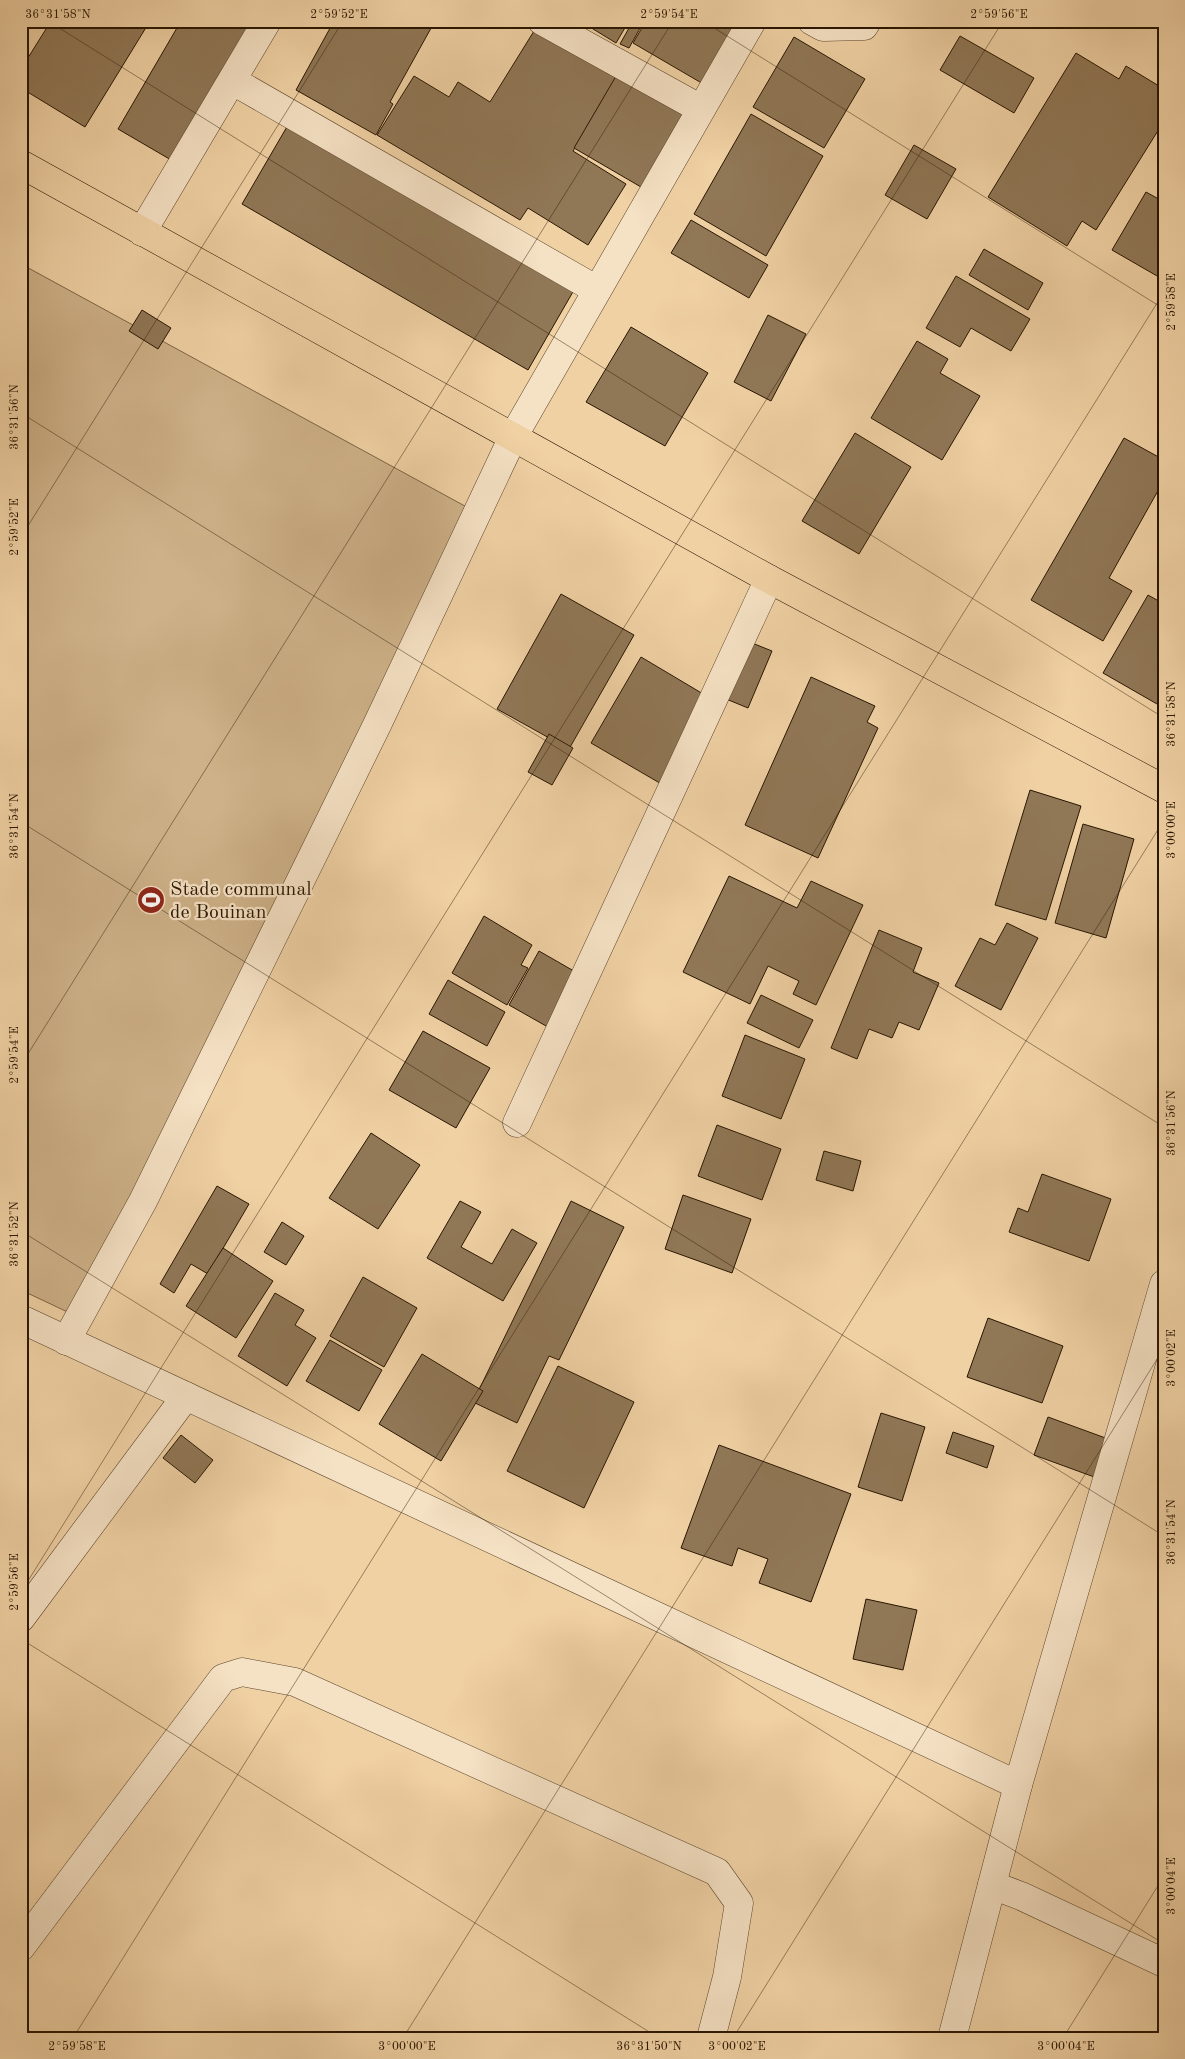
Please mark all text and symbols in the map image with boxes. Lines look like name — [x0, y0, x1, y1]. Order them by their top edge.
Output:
text: 36°31'58"N — [25, 8, 91, 21]
text: 2°59'52"E — [310, 8, 368, 21]
text: 2°59'54"E — [640, 8, 698, 21]
text: 2°59'56"E — [970, 8, 1028, 21]
text: 2°59'58"E — [1165, 273, 1178, 331]
text: 36°31'56"N — [8, 384, 21, 450]
text: 2°59'52"E — [8, 498, 21, 556]
text: 36°31'58"N — [1165, 681, 1178, 747]
text: 36°31'54"N — [8, 793, 21, 859]
text: 3°00'00"E — [1166, 801, 1178, 859]
place label: Stade communal de Bouinan — [170, 880, 312, 923]
sports icon: Stade communal de Bouinan — [136, 885, 166, 915]
text: 2°59'54"E — [8, 1026, 21, 1084]
text: 36°31'56"N — [1165, 1090, 1178, 1156]
text: 36°31'52"N — [8, 1201, 21, 1267]
text: 3°00'02"E — [1166, 1329, 1178, 1387]
text: 36°31'54"N — [1165, 1499, 1178, 1565]
text: 2°59'56"E — [8, 1553, 21, 1611]
text: 3°00'04"E — [1166, 1857, 1178, 1915]
text: 2°59'58"E — [48, 2040, 106, 2053]
text: 36°31'50"N — [616, 2040, 682, 2053]
text: 3°00'00"E — [378, 2041, 436, 2053]
text: 3°00'02"E — [708, 2041, 766, 2053]
text: 3°00'04"E — [1037, 2041, 1095, 2053]

